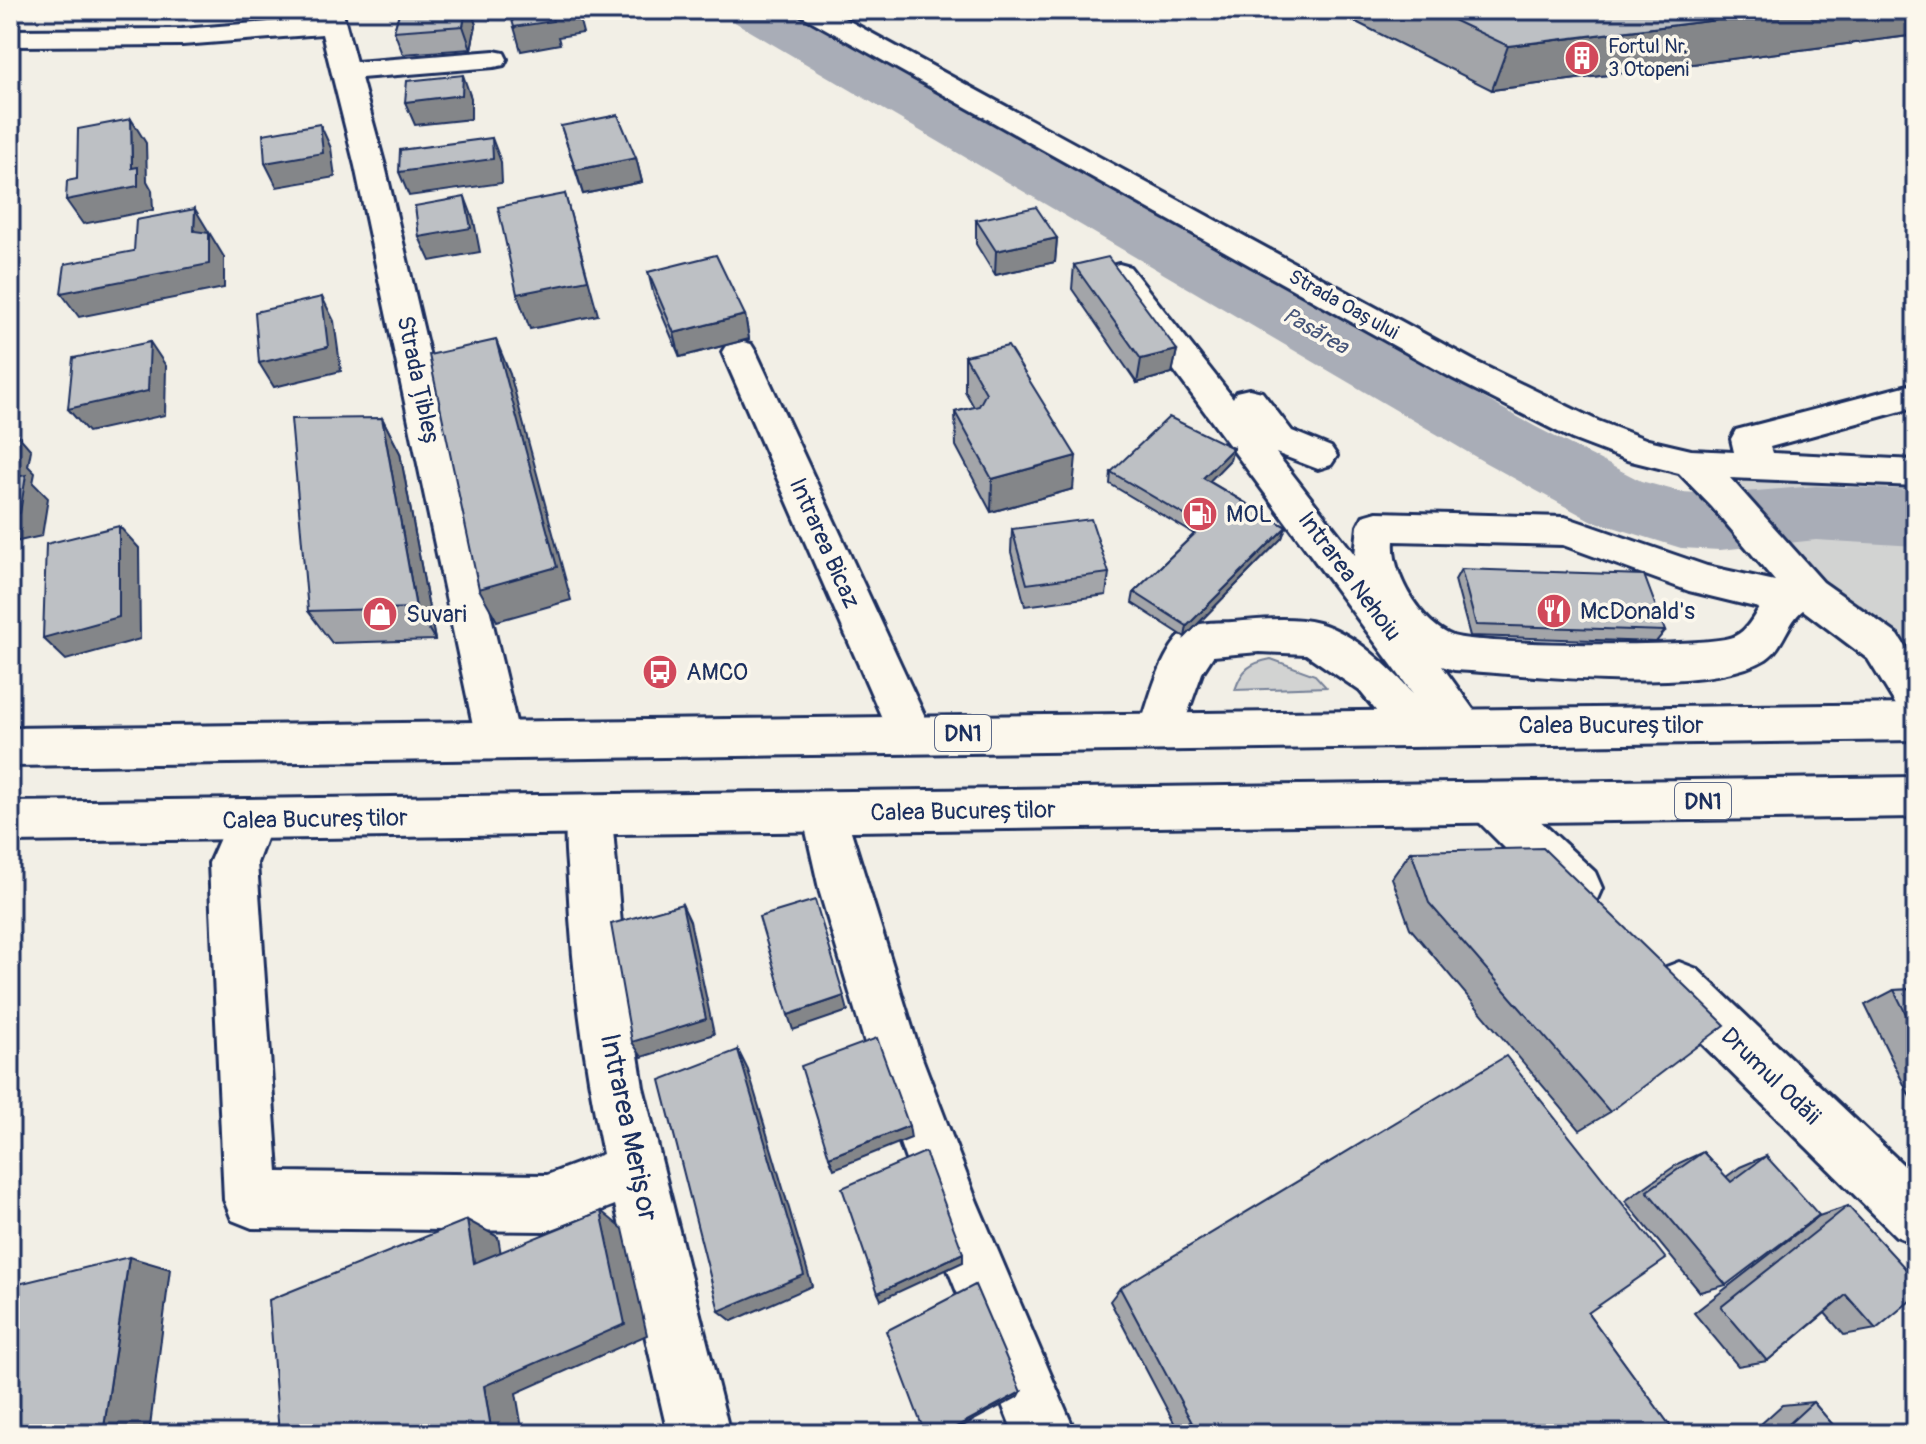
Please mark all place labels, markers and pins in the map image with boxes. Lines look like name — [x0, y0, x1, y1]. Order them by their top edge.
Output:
place label: Fortul Nr. 3 Otopeni — [1608, 34, 1689, 82]
building icon: Fortul Nr. 3 Otopeni — [1563, 39, 1601, 77]
fuel station icon: MOL — [1181, 495, 1219, 533]
place label: MOL — [1226, 500, 1272, 529]
restaurant icon: McDonald's — [1535, 592, 1573, 630]
shop icon: Suvari — [361, 595, 399, 633]
place label: McDonald's — [1580, 597, 1695, 626]
place label: Suvari — [406, 600, 467, 629]
bus stop icon: AMCO — [641, 653, 679, 691]
place label: AMCO — [686, 658, 748, 687]

